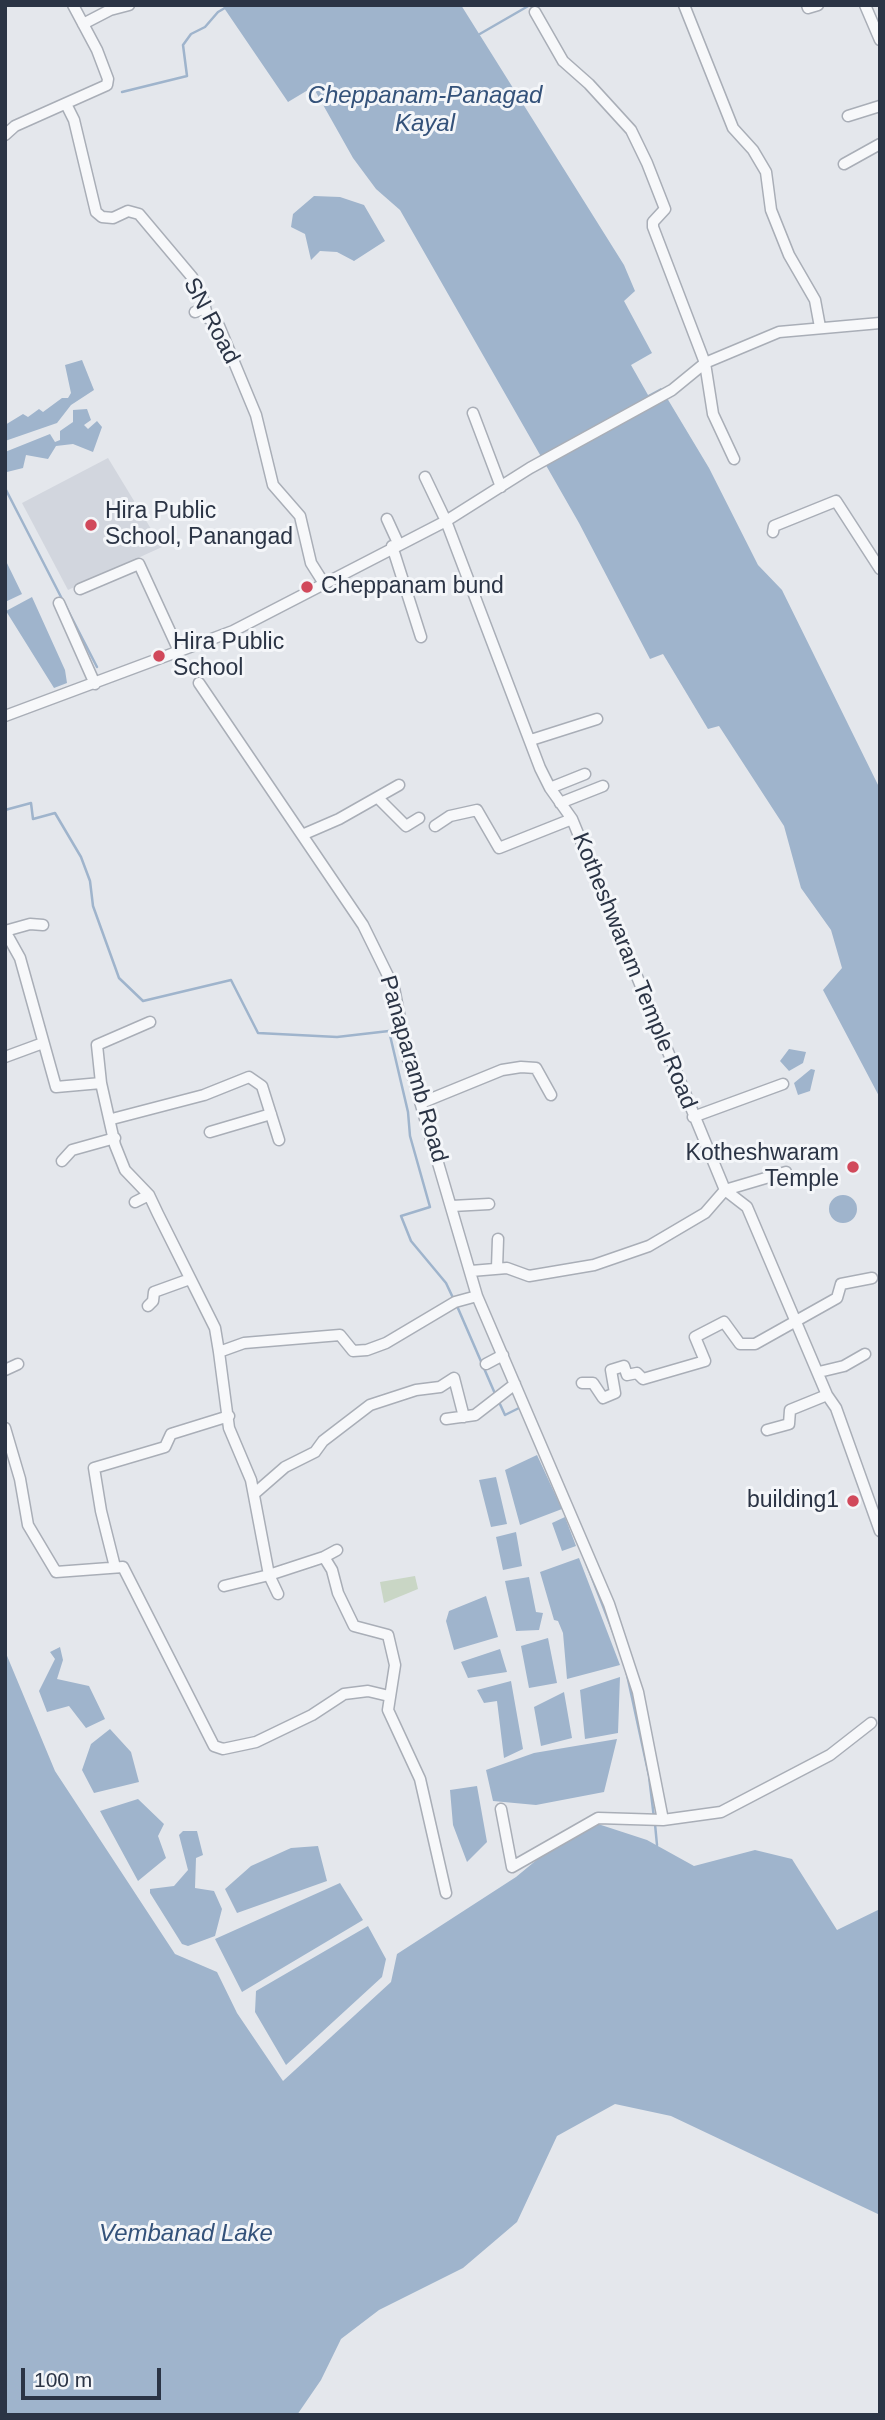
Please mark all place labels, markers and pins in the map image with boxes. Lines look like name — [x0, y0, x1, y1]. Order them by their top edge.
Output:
place label: Hira Public School, Panangad — [105, 498, 293, 552]
marker: Hira Public School, Panangad — [83, 517, 99, 533]
place label: Cheppanam bund — [321, 573, 504, 601]
marker: Cheppanam bund — [299, 579, 315, 595]
place label: Hira Public School — [173, 629, 284, 683]
marker: Hira Public School — [151, 648, 167, 664]
place label: Kotheshwaram Temple — [686, 1140, 839, 1194]
marker: Kotheshwaram Temple — [845, 1159, 861, 1175]
place label: building1 — [747, 1487, 839, 1515]
marker: building1 — [845, 1493, 861, 1509]

